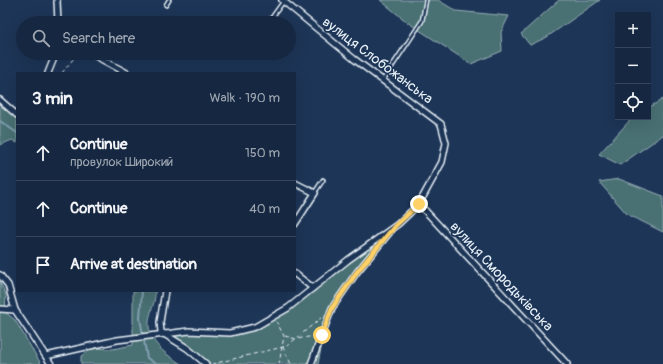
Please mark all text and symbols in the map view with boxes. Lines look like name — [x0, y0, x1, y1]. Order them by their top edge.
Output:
map controls — [615, 12, 651, 120]
button: + — [615, 12, 651, 48]
street label: вулиця Слобожанська — [319, 13, 436, 107]
search box — [16, 16, 296, 60]
icon: search — [30, 27, 52, 49]
text: Search here — [62, 29, 135, 48]
button: − — [615, 48, 651, 84]
button: locate — [615, 84, 651, 120]
text: 3 min — [32, 88, 73, 109]
text: Walk · 190 m — [209, 90, 280, 106]
text: Continue — [70, 135, 128, 154]
icon: ahead — [32, 142, 54, 164]
text: 150 m — [245, 145, 280, 161]
text: провулок Широкий — [70, 154, 173, 170]
route end — [410, 195, 428, 213]
icon: ahead — [32, 198, 54, 220]
text: Continue — [70, 199, 128, 218]
text: 40 m — [249, 201, 280, 217]
street label: вулиця Смородьківська — [447, 218, 557, 334]
icon: arrive — [32, 254, 54, 276]
text: Arrive at destination — [70, 255, 197, 274]
route start — [313, 326, 331, 344]

